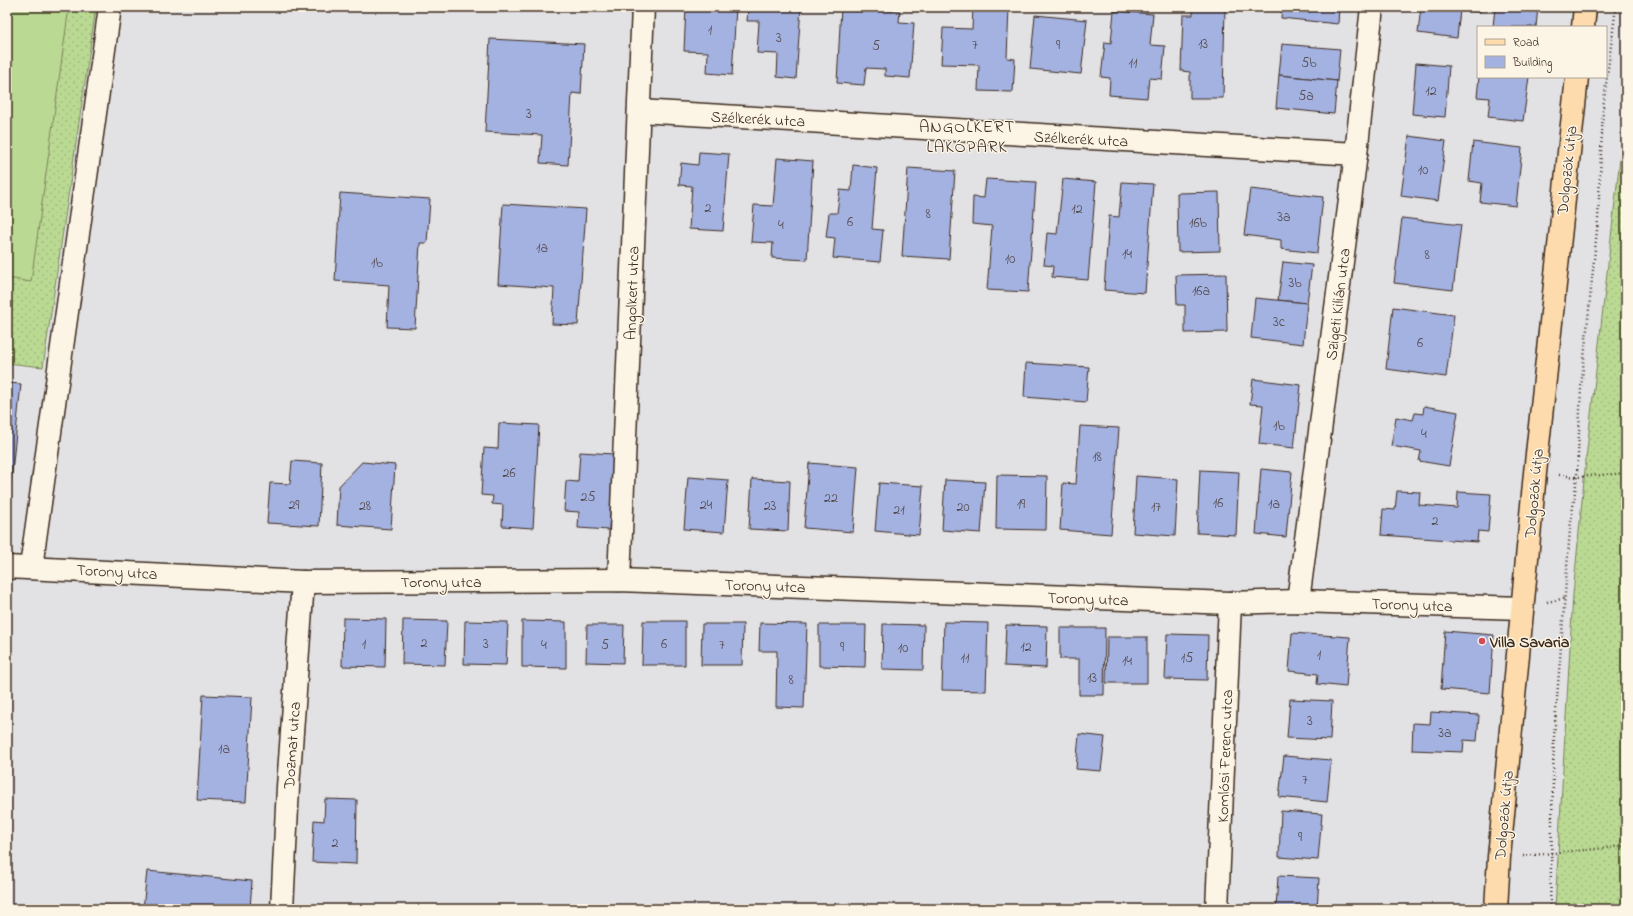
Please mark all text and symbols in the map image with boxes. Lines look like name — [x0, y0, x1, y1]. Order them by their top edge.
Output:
house number: 1 — [708, 20, 713, 41]
legend — [1477, 26, 1607, 78]
house number: 3 — [776, 28, 782, 49]
house number: 13 — [1198, 34, 1208, 55]
text: Road — [1513, 34, 1539, 52]
house number: 7 — [972, 35, 978, 56]
house number: 9 — [1056, 35, 1061, 56]
house number: 5 — [872, 36, 880, 57]
house number: 11 — [1129, 53, 1138, 74]
house number: 5b — [1301, 53, 1317, 74]
text: Building — [1512, 54, 1552, 73]
house number: 12 — [1425, 81, 1437, 102]
house number: 5a — [1298, 86, 1314, 107]
house number: 3 — [526, 104, 532, 125]
street label: Szélkerék utca — [710, 106, 806, 134]
district label: ANGOLKERT LAKÓPARK — [919, 115, 1015, 160]
street label: Dolgozók útja — [1551, 124, 1585, 217]
street label: Szélkerék utca — [1033, 126, 1129, 154]
house number: 10 — [1418, 160, 1428, 181]
house number: 2 — [705, 198, 712, 219]
house number: 12 — [1071, 199, 1083, 220]
house number: 8 — [925, 204, 931, 225]
house number: 3a — [1277, 207, 1291, 228]
house number: 6 — [847, 212, 853, 233]
house number: 16b — [1189, 213, 1208, 234]
house number: 4 — [778, 215, 784, 236]
house number: 1a — [536, 238, 548, 259]
house number: 14 — [1122, 244, 1132, 265]
house number: 8 — [1424, 245, 1430, 266]
street label: Angolkert utca — [619, 246, 647, 341]
street label: Szigeti Kilián utca — [1320, 247, 1358, 362]
house number: 10 — [1005, 249, 1015, 270]
house number: 1b — [371, 253, 384, 274]
house number: 3b — [1288, 273, 1302, 294]
house number: 16a — [1192, 281, 1210, 302]
house number: 3c — [1273, 312, 1286, 333]
house number: 6 — [1417, 333, 1423, 354]
house number: 1b — [1273, 416, 1286, 437]
house number: 4 — [1421, 424, 1427, 445]
house number: 18 — [1092, 447, 1102, 468]
street label: Dolgozók útja — [1519, 447, 1551, 540]
house number: 26 — [502, 463, 516, 484]
house number: 25 — [581, 487, 595, 508]
house number: 22 — [824, 488, 838, 509]
house number: 16 — [1213, 493, 1223, 514]
house number: 19 — [1017, 494, 1026, 515]
house number: 1a — [1268, 494, 1280, 515]
house number: 29 — [288, 495, 300, 516]
house number: 24 — [700, 495, 713, 516]
house number: 28 — [359, 496, 371, 517]
house number: 23 — [764, 496, 777, 517]
house number: 20 — [956, 497, 970, 518]
house number: 17 — [1151, 497, 1161, 518]
house number: 21 — [893, 500, 905, 521]
house number: 2 — [1432, 511, 1439, 532]
street label: Torony utca — [76, 559, 158, 587]
street label: Torony utca — [400, 571, 482, 595]
street label: Torony utca — [724, 574, 806, 600]
street label: Torony utca — [1047, 587, 1129, 613]
street label: Torony utca — [1371, 593, 1453, 619]
place label: Villa Savaria — [1489, 631, 1570, 655]
house number: 2 — [421, 633, 428, 654]
house number: 1 — [362, 634, 367, 655]
house number: 3 — [483, 634, 489, 655]
house number: 6 — [661, 634, 667, 655]
house number: 4 — [541, 635, 547, 656]
house number: 5 — [601, 635, 609, 656]
house number: 7 — [719, 635, 725, 656]
marker: Villa Savaria — [1477, 636, 1487, 646]
house number: 9 — [840, 637, 845, 658]
house number: 12 — [1020, 637, 1032, 658]
house number: 10 — [898, 638, 908, 659]
house number: 1 — [1317, 645, 1322, 666]
house number: 11 — [961, 648, 970, 669]
house number: 15 — [1181, 648, 1193, 669]
house number: 14 — [1122, 651, 1132, 672]
house number: 13 — [1087, 668, 1097, 689]
house number: 8 — [788, 670, 794, 691]
street label: Komlósi Ferenc utca — [1212, 689, 1240, 823]
street label: Dozmat utca — [278, 701, 308, 791]
house number: 3 — [1307, 711, 1313, 732]
house number: 3a — [1438, 723, 1452, 744]
house number: 1a — [218, 739, 230, 760]
street label: Dolgozók útja — [1489, 769, 1521, 862]
house number: 7 — [1302, 770, 1308, 791]
house number: 9 — [1298, 827, 1303, 848]
house number: 2 — [332, 833, 339, 854]

